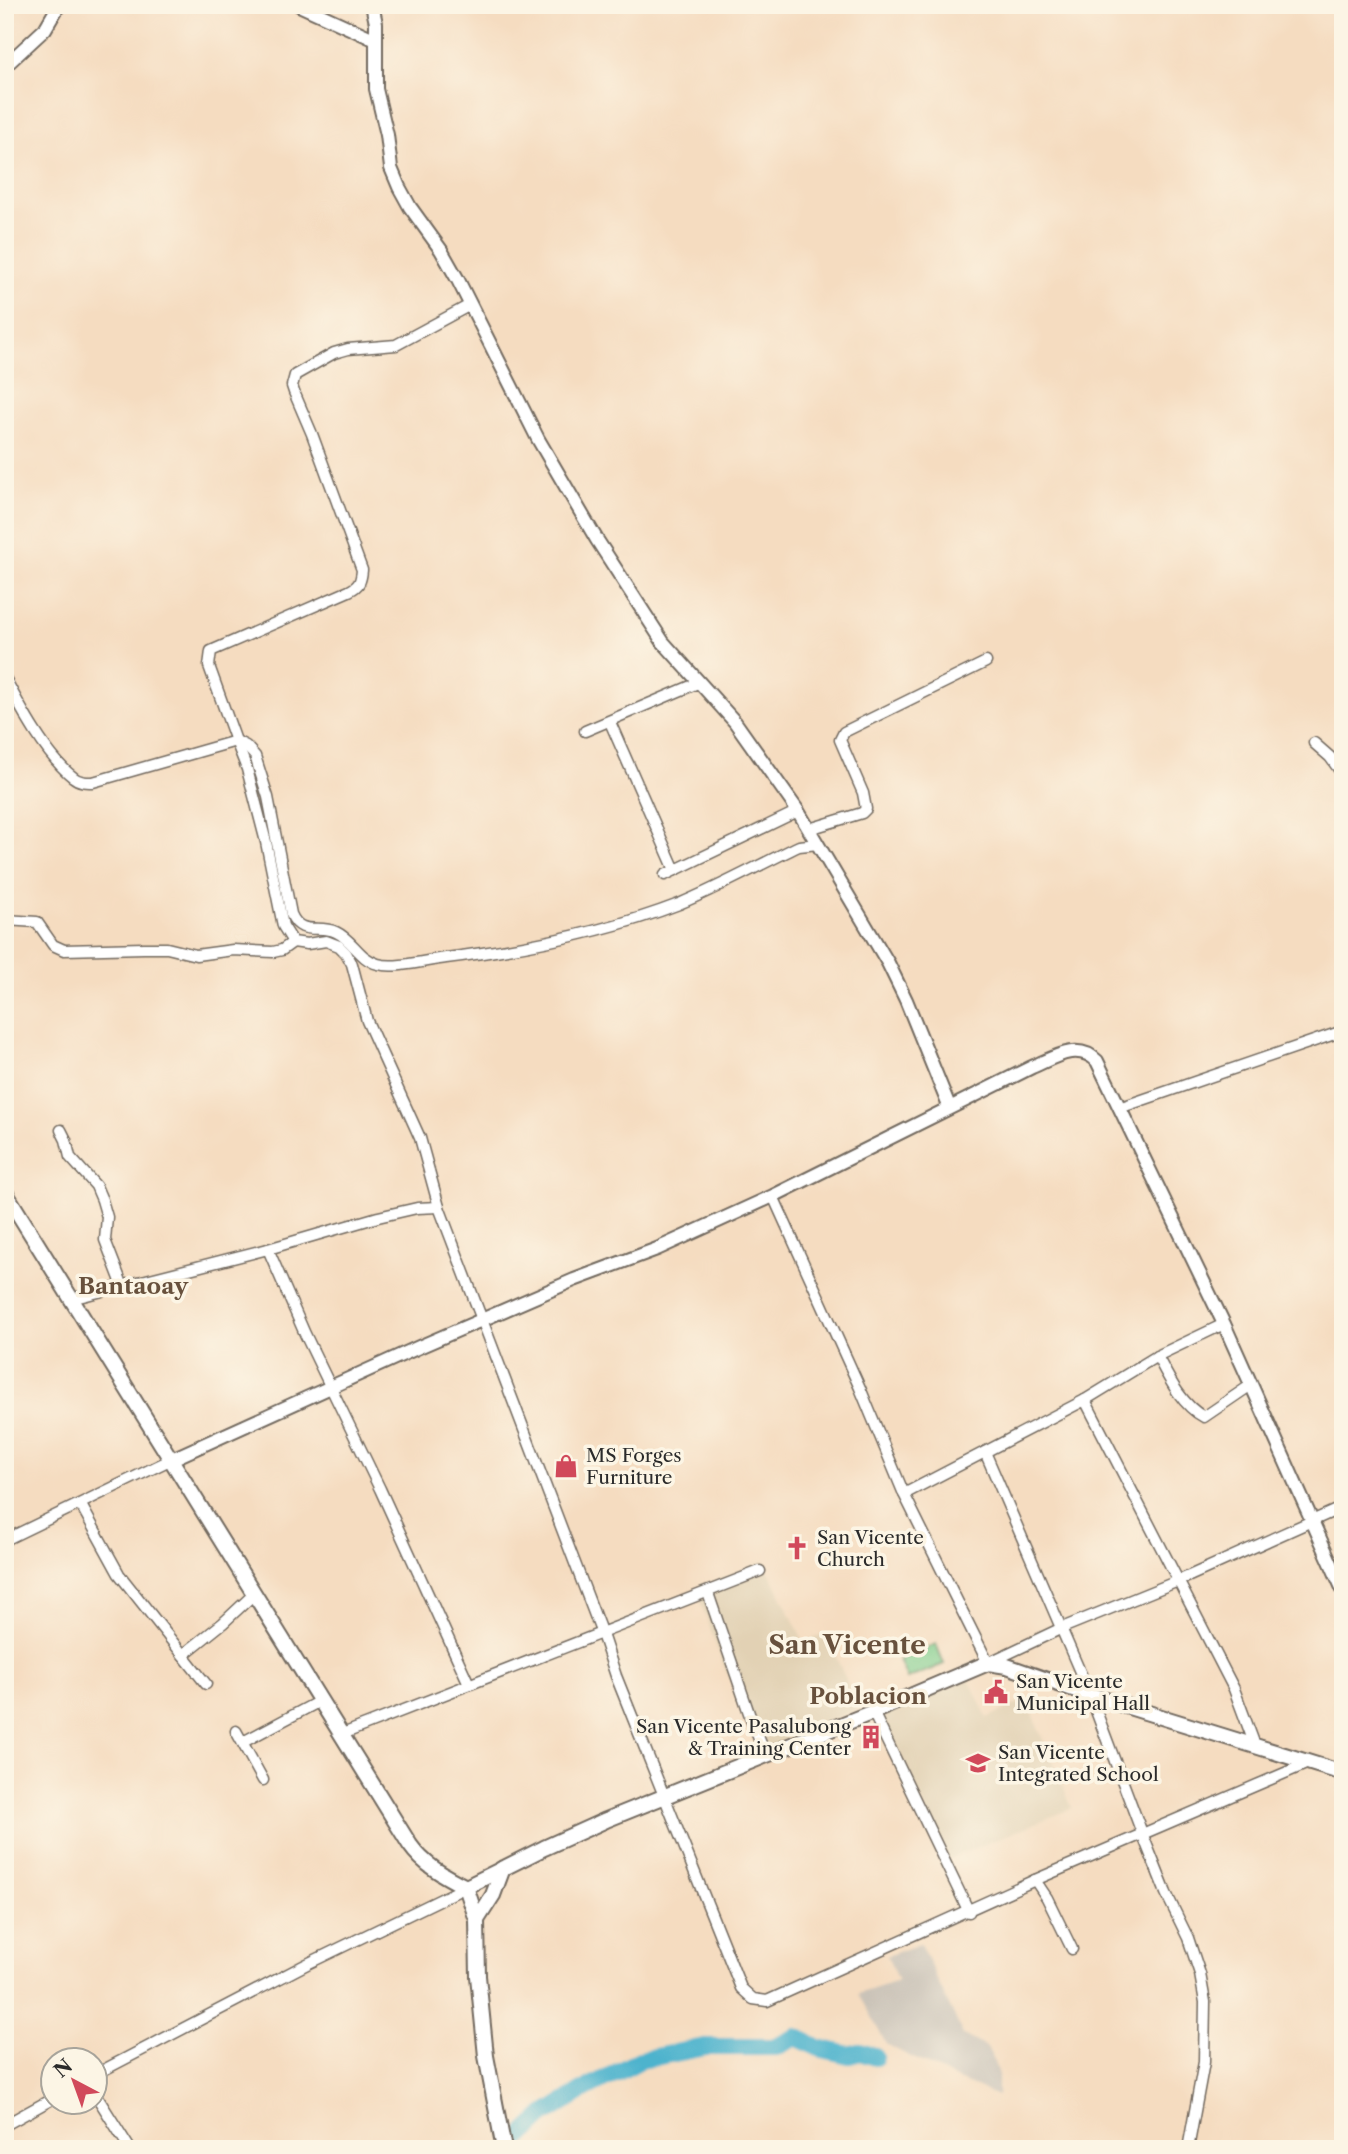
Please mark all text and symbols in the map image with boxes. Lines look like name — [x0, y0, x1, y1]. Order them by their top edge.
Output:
district label: Bantaoay — [78, 1272, 189, 1300]
place label: MS Forges Furniture — [586, 1444, 682, 1489]
shop icon: MS Forges Furniture — [552, 1452, 580, 1480]
place label: San Vicente Church — [817, 1526, 924, 1571]
church icon: San Vicente Church — [783, 1534, 811, 1562]
district label: San Vicente — [768, 1629, 926, 1661]
place label: San Vicente Municipal Hall — [1016, 1670, 1150, 1715]
public building icon: San Vicente Municipal Hall — [982, 1678, 1010, 1706]
district label: Poblacion — [809, 1682, 927, 1710]
place label: San Vicente Pasalubong & Training Center — [636, 1715, 852, 1760]
building icon: San Vicente Pasalubong & Training Center — [857, 1723, 885, 1751]
place label: San Vicente Integrated School — [998, 1741, 1159, 1786]
school or university icon: San Vicente Integrated School — [964, 1749, 992, 1777]
north arrow — [38, 2046, 108, 2116]
text: N — [49, 2054, 77, 2083]

